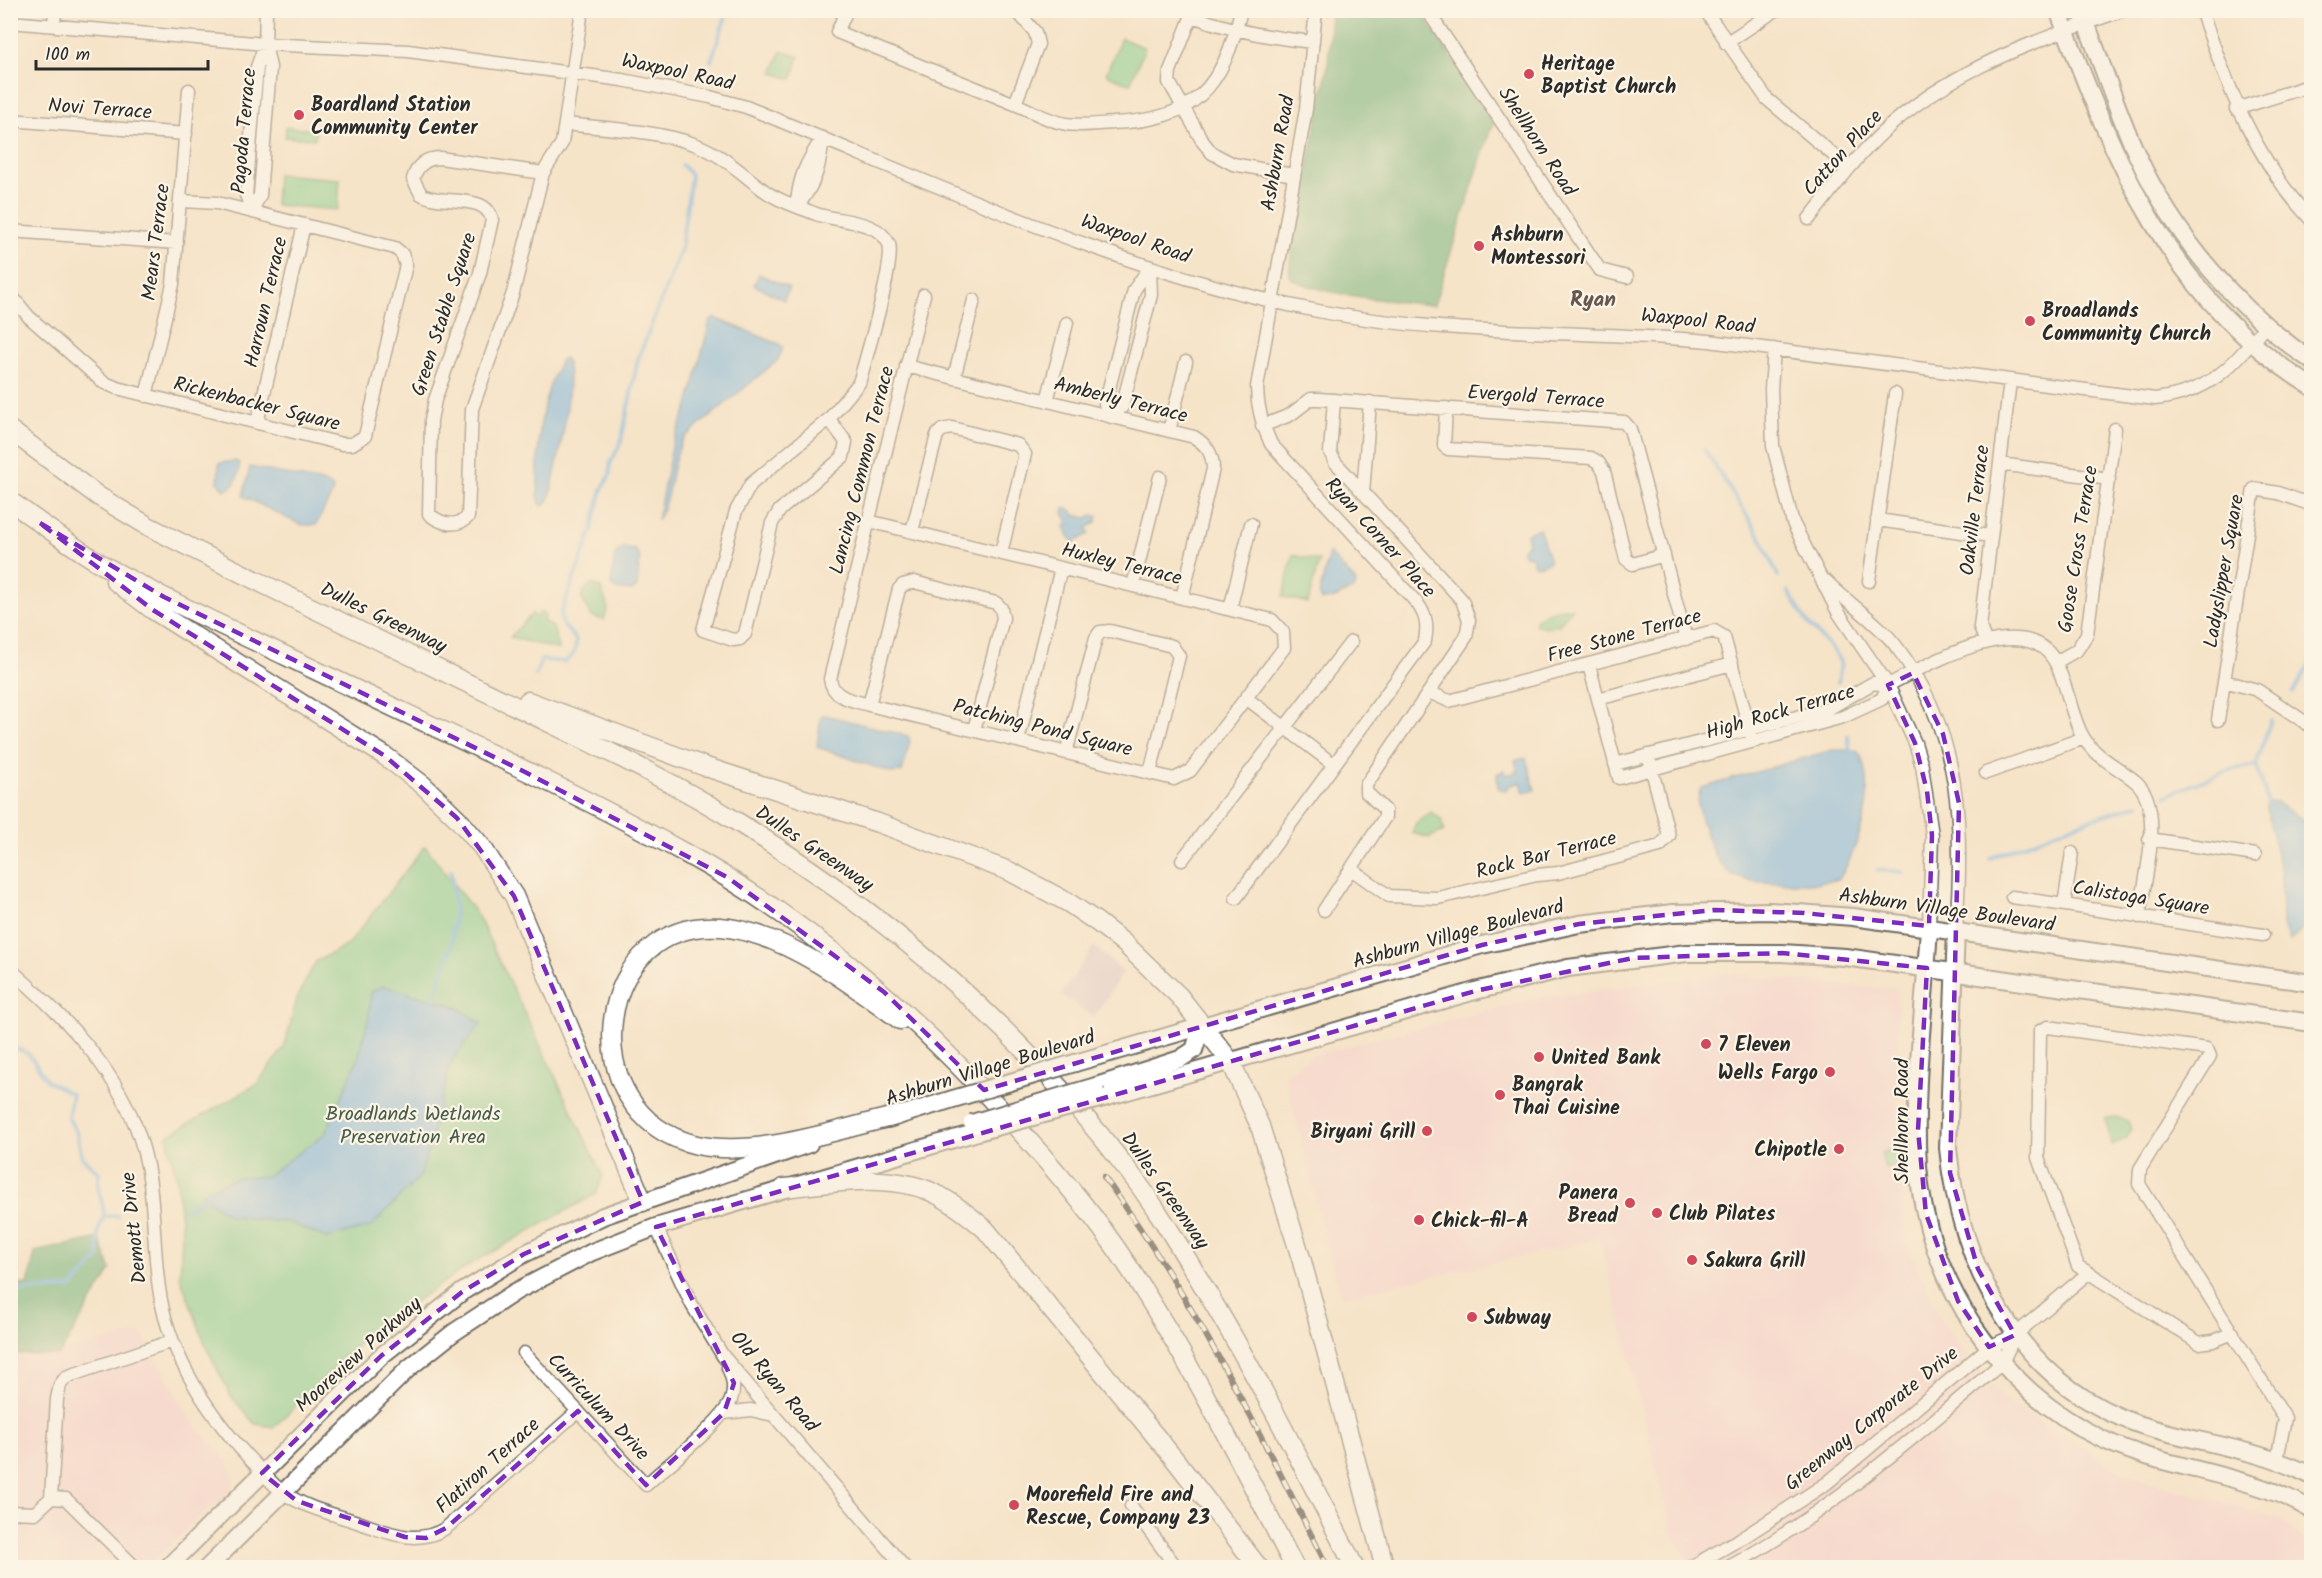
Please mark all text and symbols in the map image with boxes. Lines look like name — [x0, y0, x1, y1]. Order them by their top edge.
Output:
scale bar — [36, 33, 208, 71]
text: 100 m — [45, 41, 90, 70]
street label: Waxpool Road — [618, 45, 738, 101]
place label: Heritage Baptist Church — [1541, 49, 1676, 104]
street label: Pagoda Terrace — [224, 67, 266, 196]
marker: Heritage Baptist Church — [1522, 67, 1536, 81]
street label: Shellhorn Road — [1489, 81, 1584, 204]
street label: Novi Terrace — [47, 90, 153, 130]
place label: Boardland Station Community Center — [311, 90, 478, 145]
street label: Ashburn Road — [1253, 92, 1305, 214]
street label: Catton Place — [1796, 103, 1891, 204]
marker: Boardland Station Community Center — [292, 108, 306, 122]
street label: Mears Terrace — [134, 182, 180, 303]
street label: Waxpool Road — [1076, 206, 1196, 274]
place label: Ashburn Montessori — [1491, 220, 1586, 275]
street label: Green Stable Square — [403, 229, 486, 401]
street label: Harroun Terrace — [236, 234, 298, 371]
marker: Ashburn Montessori — [1472, 239, 1486, 253]
district label: Ryan — [1570, 284, 1616, 317]
place label: Broadlands Community Church — [2042, 296, 2211, 351]
street label: Waxpool Road — [1639, 300, 1757, 344]
marker: Broadlands Community Church — [2023, 314, 2037, 328]
street label: Lancing Common Terrace — [822, 363, 904, 578]
street label: Rickenbacker Square — [170, 369, 343, 441]
street label: Amberly Terrace — [1050, 369, 1191, 433]
street label: Evergold Terrace — [1466, 377, 1606, 419]
street label: Oakville Terrace — [1952, 443, 2000, 577]
street label: Goose Cross Terrace — [2050, 463, 2108, 635]
street label: Ryan Corner Place — [1316, 470, 1443, 606]
street label: Ladyslipper Square — [2196, 492, 2254, 651]
street label: Huxley Terrace — [1058, 535, 1185, 595]
street label: Dulles Greenway — [314, 574, 453, 664]
street label: Free Stone Terrace — [1544, 601, 1705, 673]
street label: High Rock Terrace — [1702, 676, 1859, 749]
street label: Patching Pond Square — [949, 691, 1136, 767]
street label: Dulles Greenway — [748, 798, 880, 902]
street label: Rock Bar Terrace — [1473, 823, 1620, 889]
street label: Calistoga Square — [2070, 872, 2211, 926]
street label: Ashburn Village Boulevard — [1837, 880, 2058, 942]
street label: Ashburn Village Boulevard — [1349, 891, 1569, 979]
street label: Ashburn Village Boulevard — [882, 1021, 1100, 1116]
place label: 7 Eleven — [1718, 1030, 1791, 1062]
marker: 7 Eleven — [1699, 1037, 1713, 1051]
place label: United Bank — [1551, 1043, 1661, 1075]
marker: United Bank — [1532, 1050, 1546, 1064]
street label: Shellhorn Road — [1887, 1057, 1919, 1184]
place label: Wells Fargo — [1718, 1058, 1818, 1090]
marker: Wells Fargo — [1823, 1065, 1837, 1079]
place label: Bangrak Thai Cuisine — [1512, 1070, 1620, 1125]
marker: Bangrak Thai Cuisine — [1493, 1088, 1507, 1102]
park label: Broadlands Wetlands Preservation Area — [325, 1099, 501, 1154]
place label: Biryani Grill — [1310, 1117, 1416, 1149]
marker: Biryani Grill — [1420, 1124, 1434, 1138]
street label: Dulles Greenway — [1112, 1126, 1217, 1257]
place label: Chipotle — [1754, 1135, 1827, 1167]
marker: Chipotle — [1832, 1142, 1846, 1156]
street label: Demott Drive — [113, 1170, 157, 1285]
place label: Panera Bread — [1559, 1178, 1619, 1233]
marker: Panera Bread — [1623, 1196, 1637, 1210]
place label: Club Pilates — [1669, 1199, 1776, 1231]
place label: Chick-fil-A — [1431, 1206, 1529, 1238]
marker: Club Pilates — [1650, 1206, 1664, 1220]
marker: Chick-fil-A — [1412, 1213, 1426, 1227]
place label: Sakura Grill — [1704, 1246, 1806, 1278]
marker: Sakura Grill — [1685, 1253, 1699, 1267]
street label: Mooreview Parkway — [289, 1289, 431, 1421]
place label: Subway — [1484, 1303, 1552, 1335]
marker: Subway — [1465, 1310, 1479, 1324]
street label: Old Ryan Road — [721, 1324, 826, 1441]
street label: Greenway Corporate Drive — [1778, 1339, 1966, 1500]
street label: Curriculum Drive — [539, 1346, 656, 1469]
street label: Flatiron Terrace — [429, 1410, 548, 1522]
place label: Moorefield Fire and Rescue, Company 23 — [1026, 1480, 1210, 1535]
marker: Moorefield Fire and Rescue, Company 23 — [1007, 1498, 1021, 1512]

